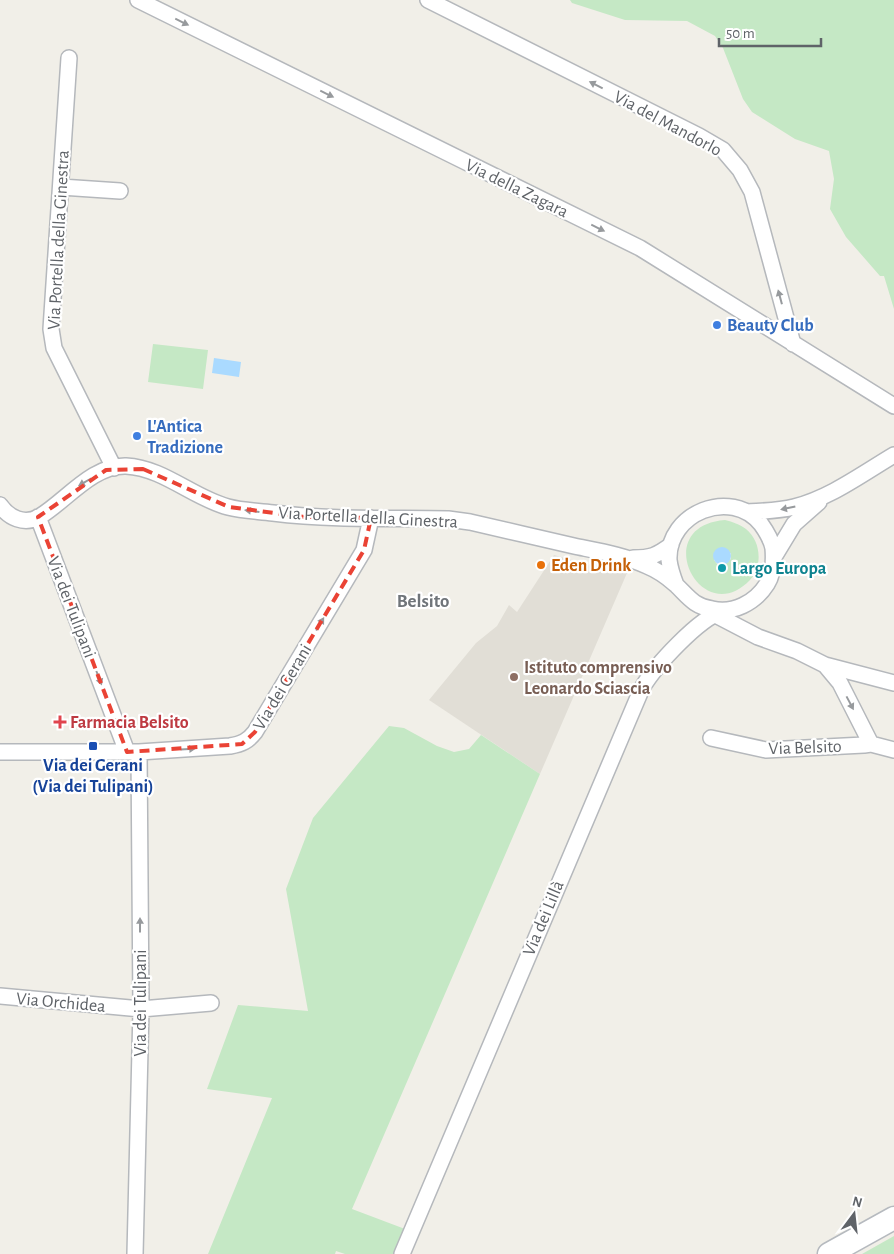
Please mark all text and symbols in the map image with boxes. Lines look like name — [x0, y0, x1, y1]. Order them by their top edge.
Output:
scale bar — [719, 15, 822, 47]
one-way arrow — [174, 18, 189, 26]
text: 50 m — [726, 26, 755, 41]
one-way arrow — [589, 81, 603, 89]
street label: Via del Mandorlo — [611, 88, 725, 160]
one-way arrow — [320, 90, 334, 98]
street label: Via Portella della Ginestra — [45, 150, 73, 330]
street label: Via della Zagara — [462, 156, 571, 222]
one-way arrow — [591, 224, 605, 232]
one-way arrow — [776, 289, 784, 305]
place label: Beauty Club — [727, 317, 814, 335]
marker: Beauty Club — [711, 319, 723, 331]
place label: L'Antica Tradizione — [147, 418, 223, 457]
marker: L'Antica Tradizione — [131, 430, 143, 442]
one-way arrow — [78, 478, 91, 487]
street label: Via Portella della Ginestra — [278, 504, 458, 532]
one-way arrow — [781, 504, 796, 512]
one-way arrow — [244, 507, 260, 515]
street label: Via dei Tulipani — [43, 554, 99, 661]
place label: Eden Drink — [551, 557, 631, 575]
marker: Eden Drink — [535, 559, 547, 571]
place label: Largo Europa — [732, 560, 827, 578]
marker: Largo Europa — [716, 562, 728, 574]
district label: Belsito — [397, 592, 449, 611]
one-way arrow — [315, 618, 324, 631]
street label: Via dei Gerani — [250, 641, 316, 734]
place label: Istituto comprensivo Leonardo Sciascia — [524, 659, 672, 698]
one-way arrow — [96, 670, 103, 685]
marker: Istituto comprensivo Leonardo Sciascia — [508, 671, 520, 683]
one-way arrow — [846, 696, 854, 710]
place label: Farmacia Belsito — [70, 714, 189, 732]
marker: Farmacia Belsito — [54, 716, 66, 728]
street label: Via Belsito — [768, 738, 842, 758]
marker: Via dei Gerani (Via dei Tulipani) — [87, 740, 99, 752]
one-way arrow — [180, 744, 196, 752]
place label: Via dei Gerani (Via dei Tulipani) — [32, 757, 154, 796]
street label: Via dei Lillà — [520, 878, 568, 959]
one-way arrow — [136, 917, 144, 933]
street label: Via dei Tulipani — [132, 949, 150, 1057]
street label: Via Orchidea — [15, 990, 106, 1016]
north arrow — [829, 1189, 879, 1239]
text: N — [851, 1194, 864, 1210]

